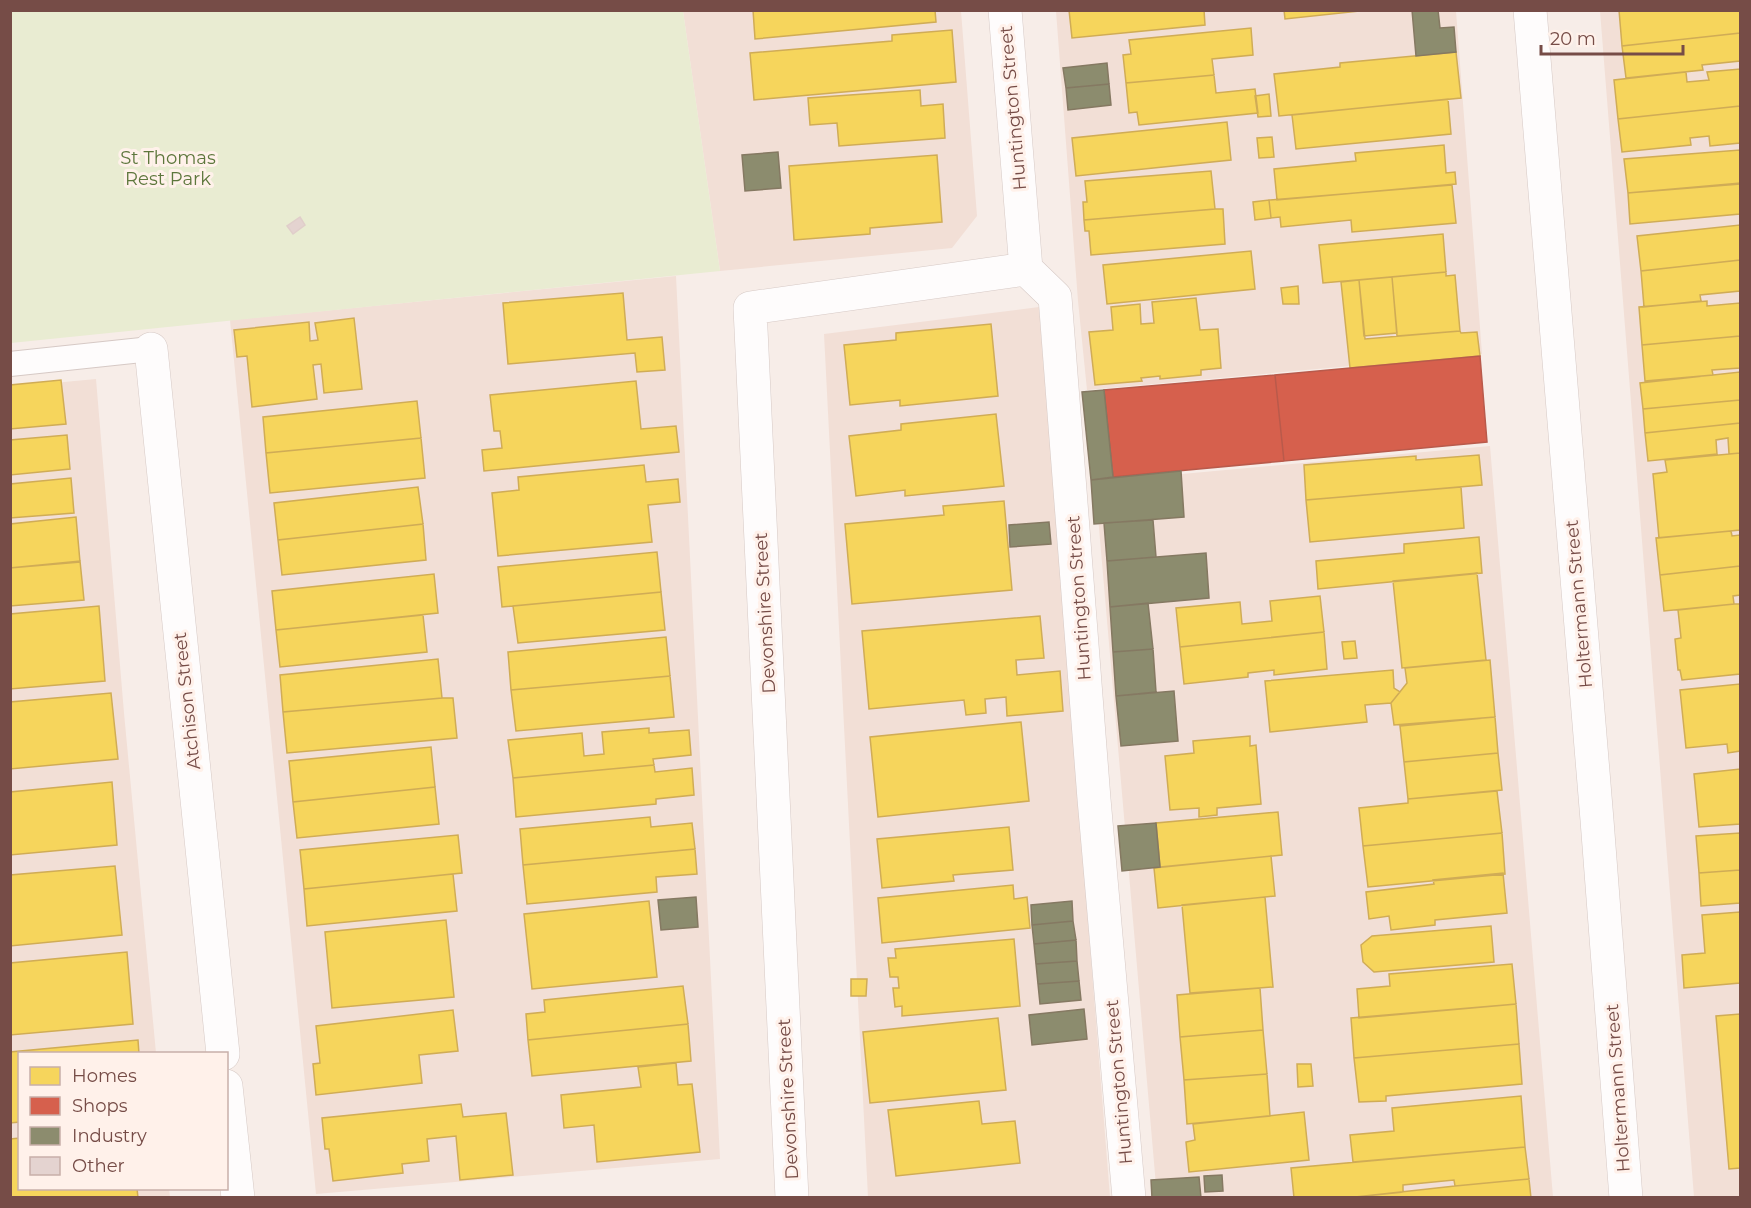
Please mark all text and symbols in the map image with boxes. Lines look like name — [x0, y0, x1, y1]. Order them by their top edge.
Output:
scale bar — [1541, 18, 1684, 56]
street label: Huntington Street — [995, 25, 1031, 191]
text: 20 m — [1550, 28, 1596, 50]
park label: St Thomas Rest Park — [120, 147, 216, 190]
street label: Huntington Street — [1062, 515, 1096, 681]
street label: Holtermann Street — [1561, 519, 1597, 689]
street label: Devonshire Street — [750, 532, 780, 694]
street label: Atchison Street — [169, 631, 205, 771]
street label: Huntington Street — [1101, 999, 1137, 1165]
street label: Holtermann Street — [1601, 1003, 1635, 1173]
street label: Devonshire Street — [773, 1018, 803, 1180]
legend — [18, 1052, 228, 1190]
text: Homes — [72, 1065, 137, 1087]
text: Shops — [72, 1095, 128, 1117]
text: Industry — [72, 1125, 147, 1147]
text: Other — [72, 1155, 125, 1177]

